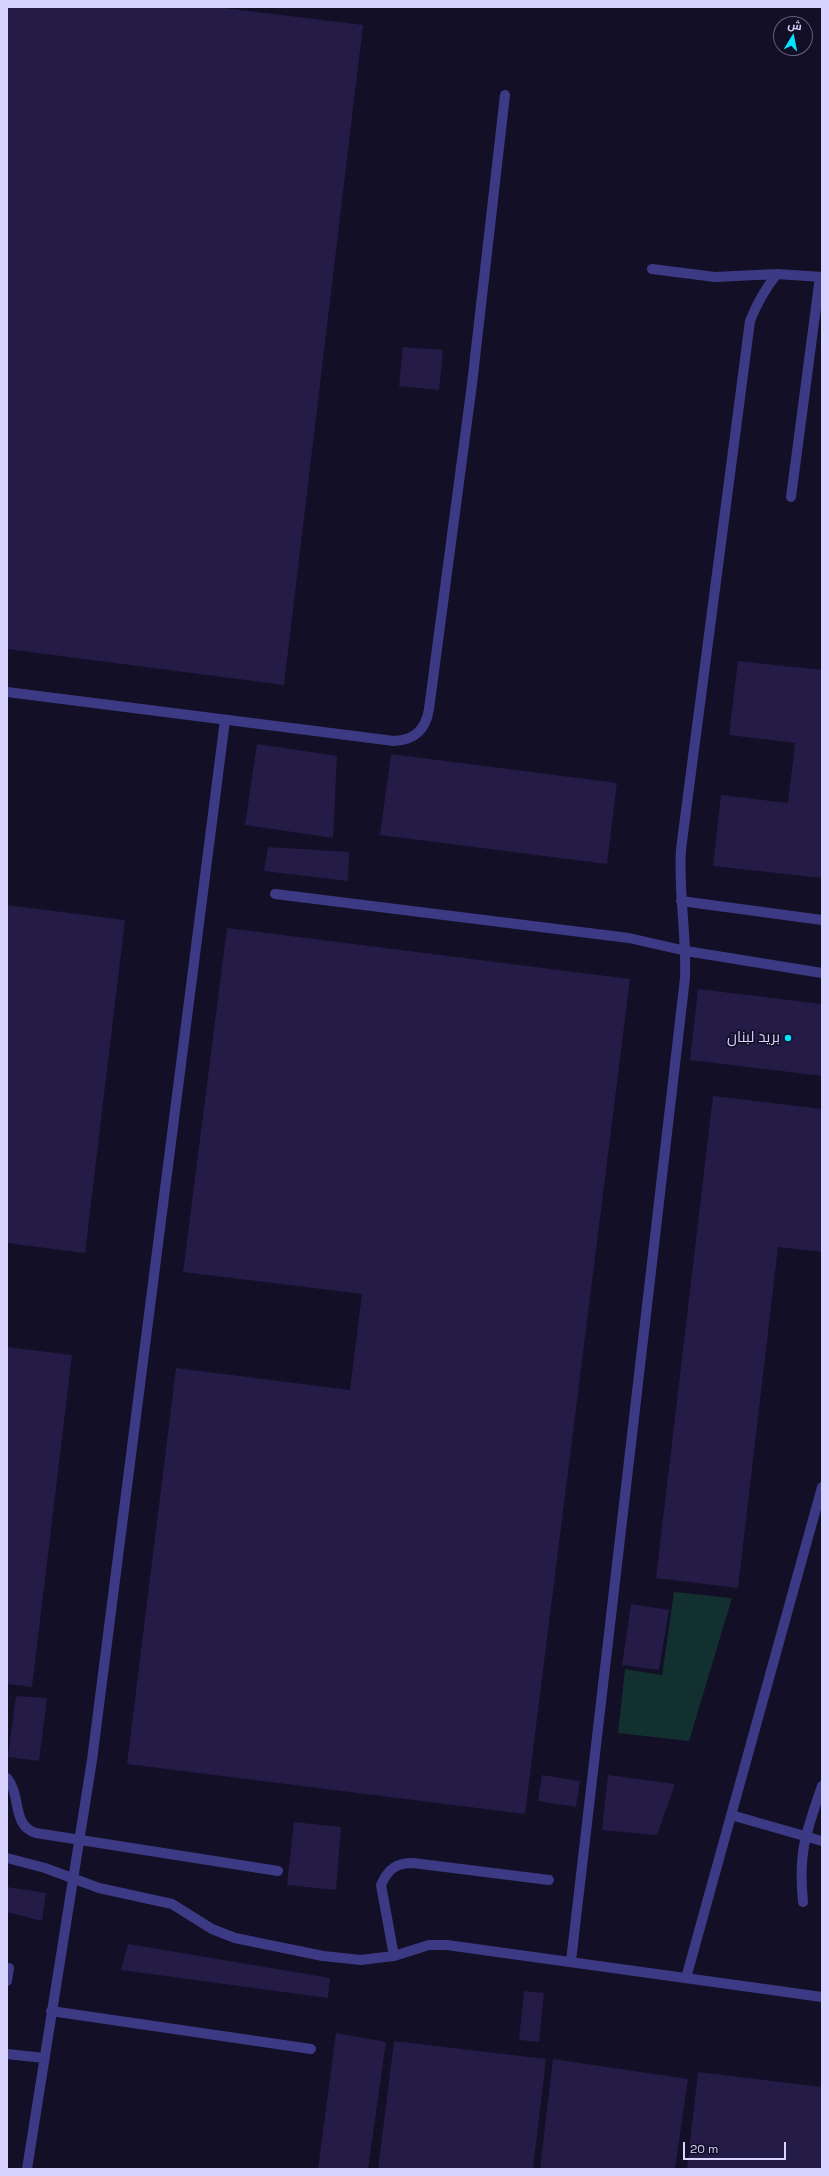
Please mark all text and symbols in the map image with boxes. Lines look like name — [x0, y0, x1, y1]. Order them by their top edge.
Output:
north arrow — [773, 16, 813, 56]
text: ش — [787, 17, 803, 33]
place label: بريد لبنان — [727, 1029, 780, 1047]
marker: بريد لبنان — [783, 1033, 793, 1043]
scale bar — [685, 2134, 788, 2160]
text: 20 m — [690, 2141, 718, 2157]

